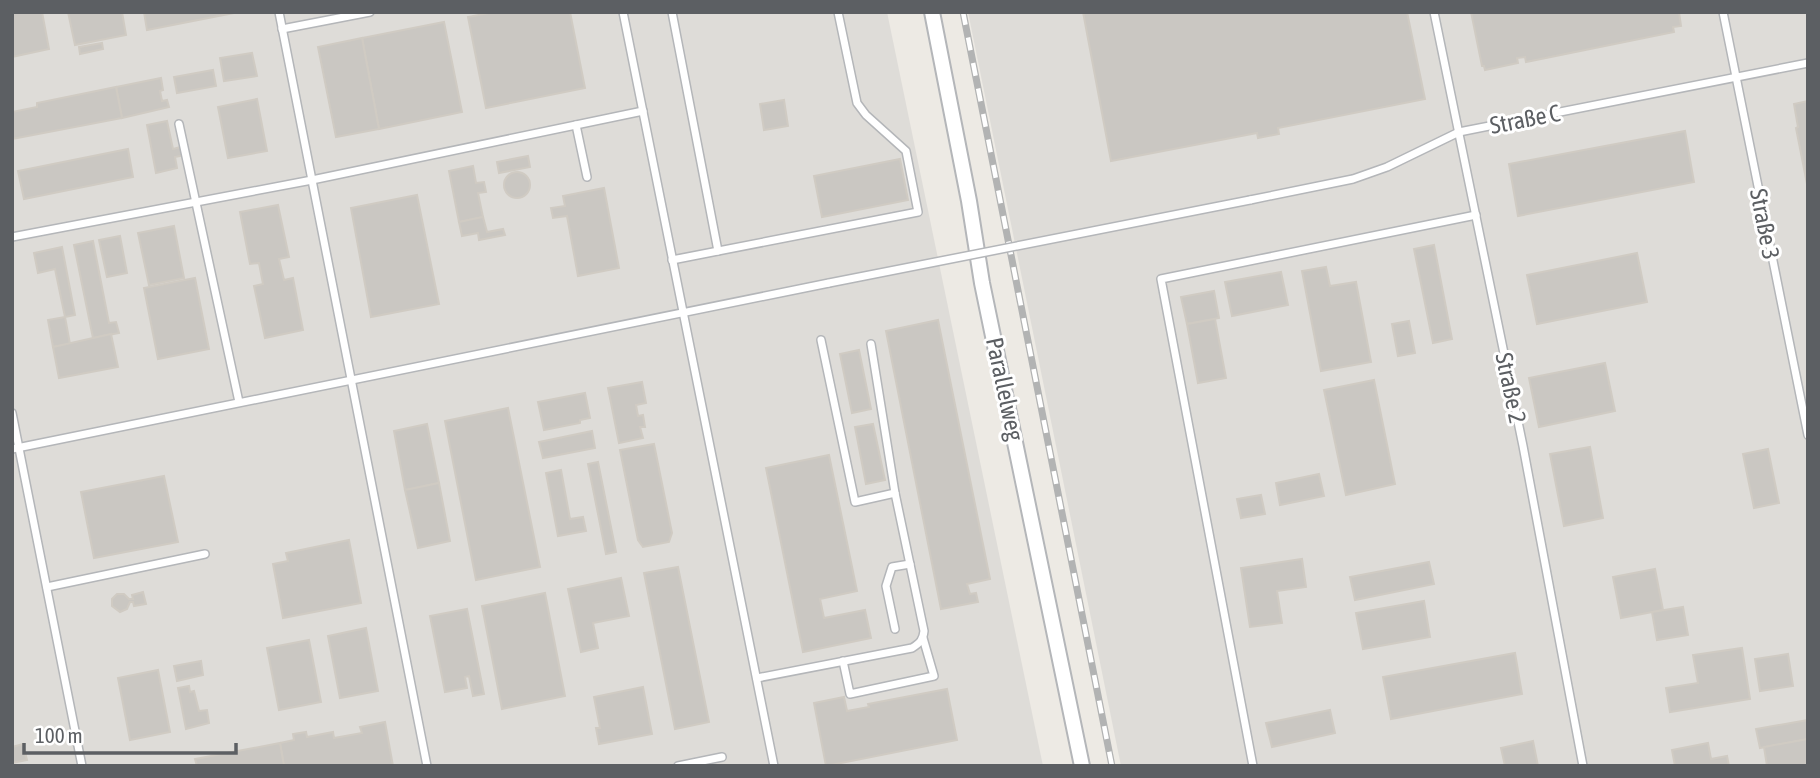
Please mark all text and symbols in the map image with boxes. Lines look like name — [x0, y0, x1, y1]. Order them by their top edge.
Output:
street label: Straße C — [1488, 99, 1563, 139]
street label: Straße 3 — [1745, 186, 1785, 262]
street label: Parallelweg — [981, 335, 1029, 444]
street label: Straße 2 — [1490, 350, 1532, 426]
scale bar — [24, 712, 236, 756]
text: 100 m — [35, 723, 83, 747]

